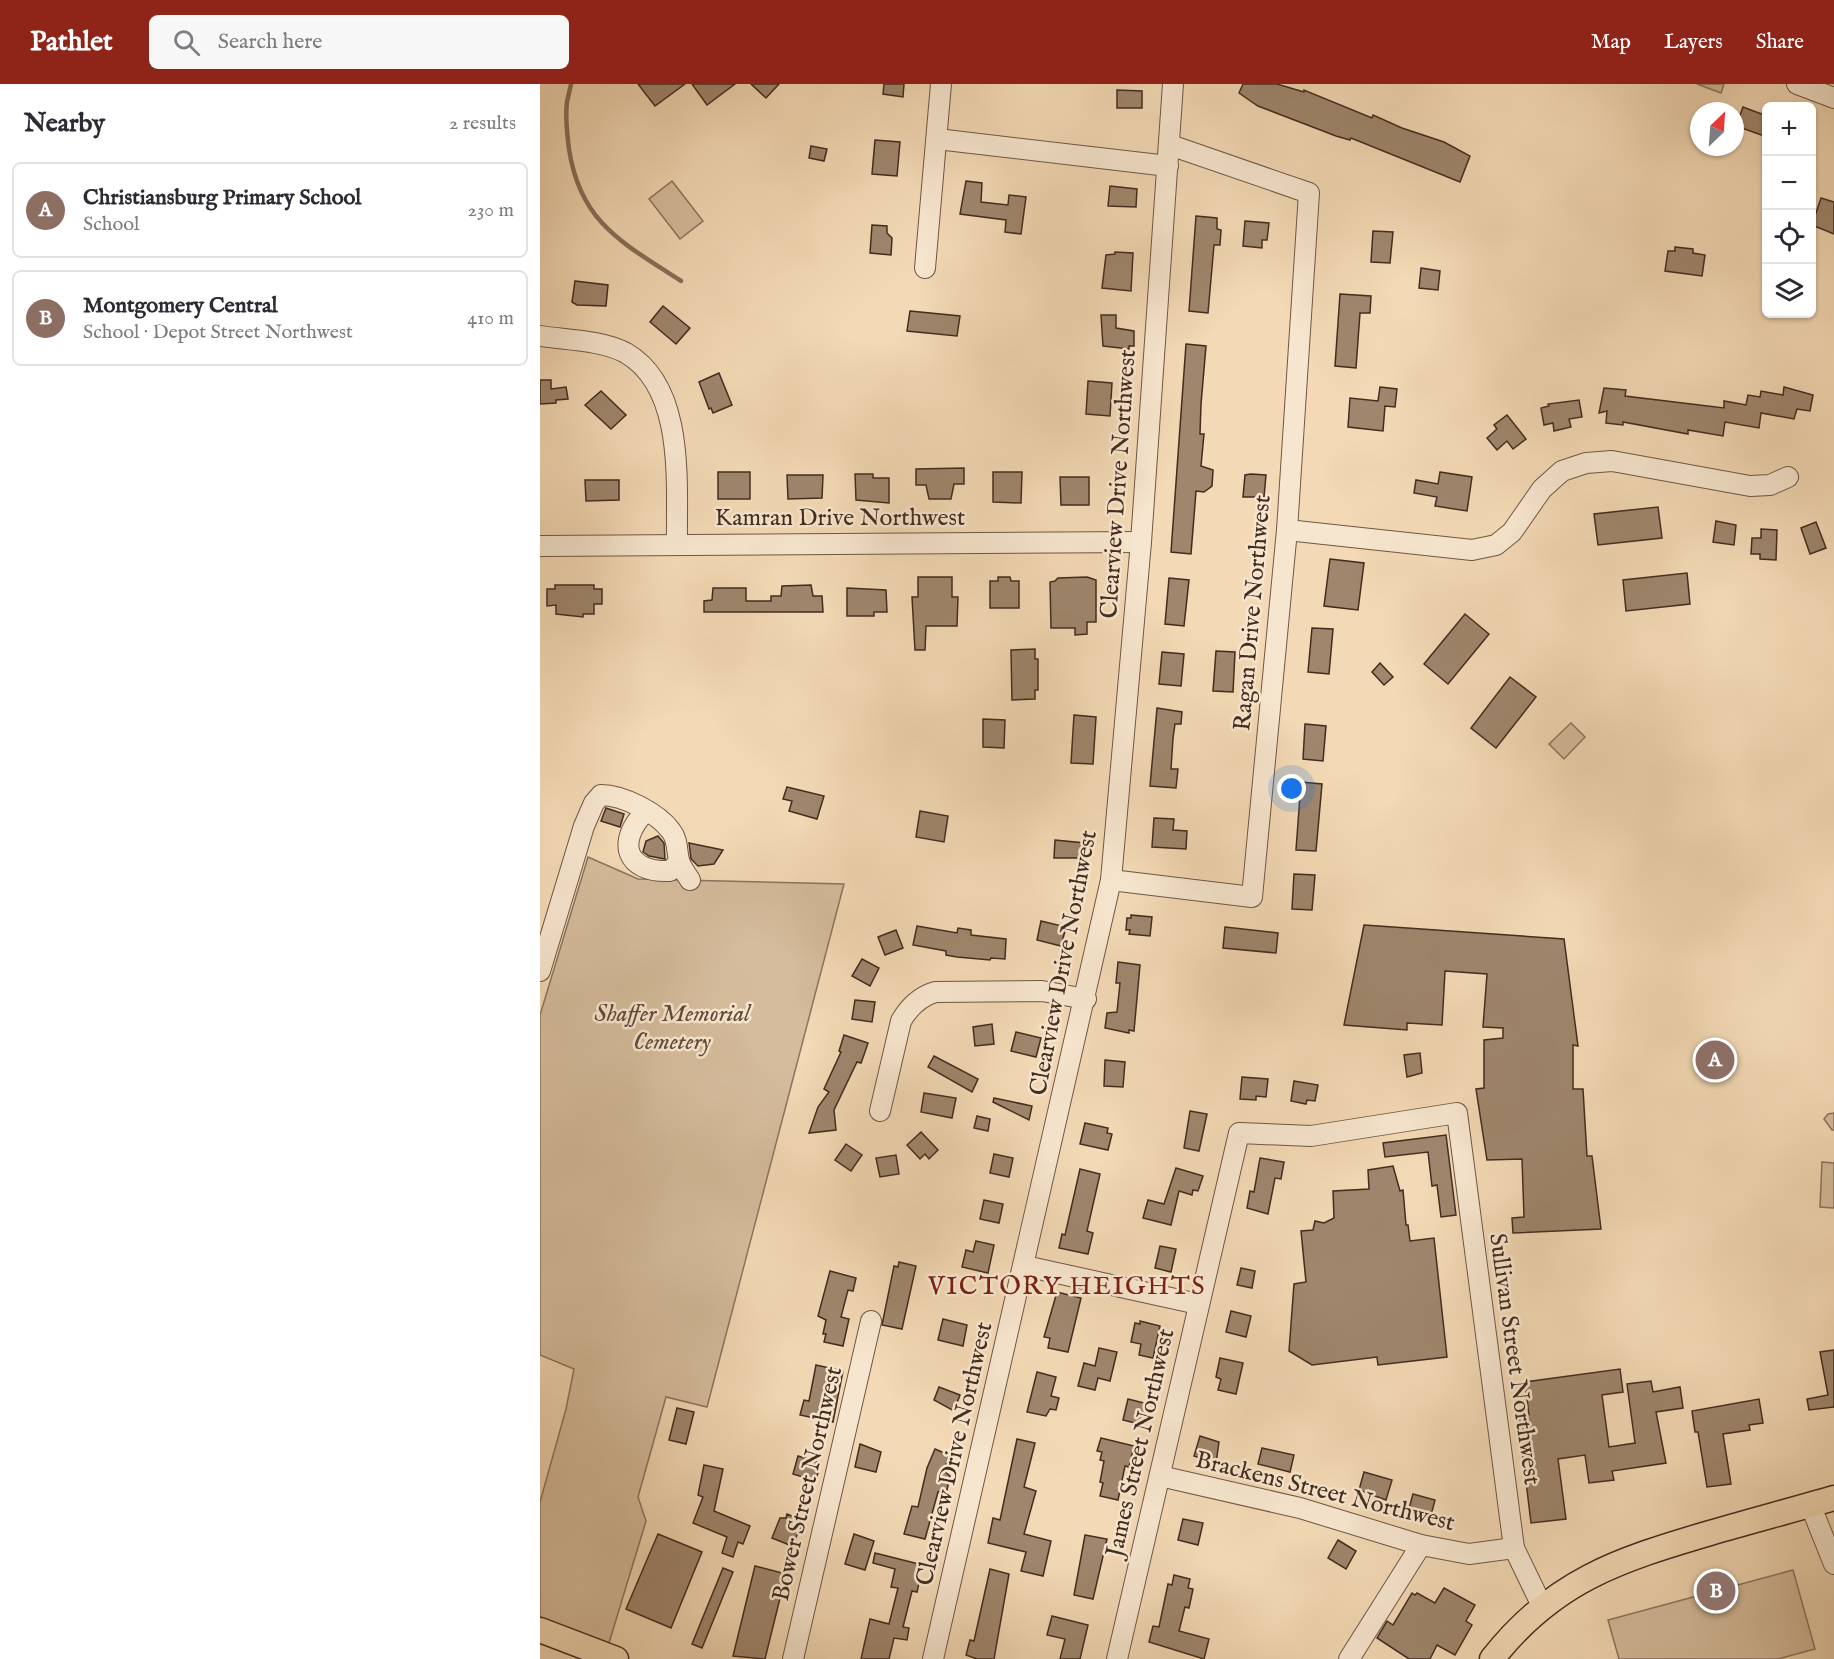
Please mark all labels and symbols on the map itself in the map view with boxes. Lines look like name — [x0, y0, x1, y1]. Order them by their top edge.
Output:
north arrow — [1690, 102, 1744, 156]
street label: Clearview Drive Northwest — [1094, 348, 1144, 620]
street label: Ragan Drive Northwest — [1227, 494, 1279, 732]
street label: Kamran Drive Northwest — [715, 503, 965, 534]
your location — [1277, 774, 1306, 803]
street label: Clearview Drive Northwest — [1023, 828, 1105, 1098]
park label: Shaffer Memorial Cemetery — [594, 999, 752, 1058]
pin: A — [1696, 1038, 1734, 1082]
street label: Sullivan Street Northwest — [1481, 1231, 1547, 1487]
district label: VICTORY HEIGHTS — [927, 1270, 1206, 1303]
street label: Clearview Drive Northwest — [910, 1319, 1000, 1589]
street label: James Street Northwest — [1099, 1326, 1182, 1563]
street label: Bower Street Northwest — [766, 1364, 850, 1604]
street label: Brackens Street Northwest — [1192, 1445, 1458, 1539]
pin: B — [1696, 1568, 1736, 1614]

